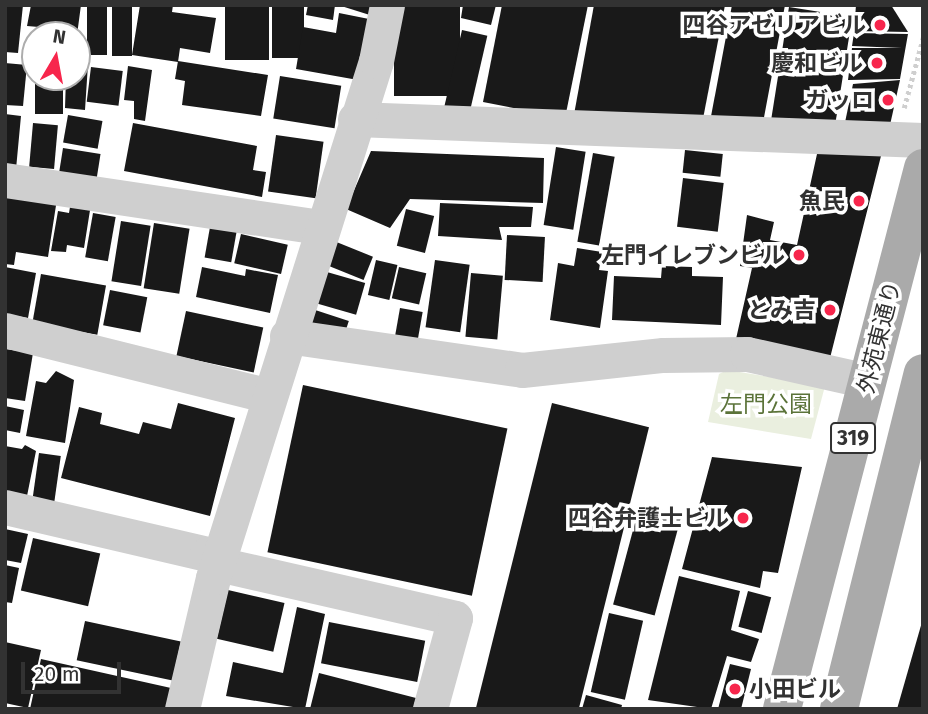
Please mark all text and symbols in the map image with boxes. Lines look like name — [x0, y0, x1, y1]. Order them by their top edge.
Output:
place label: 四谷アゼリアビル — [682, 11, 866, 39]
marker: 四谷アゼリアビル — [872, 17, 888, 33]
north arrow — [21, 21, 91, 91]
text: N — [51, 24, 68, 49]
place label: 慶和ビル — [771, 49, 863, 77]
marker: 慶和ビル — [869, 55, 885, 71]
place label: ガッロ — [805, 86, 874, 114]
marker: ガッロ — [880, 92, 896, 108]
place label: 魚民 — [799, 187, 845, 215]
marker: 魚民 — [851, 193, 867, 209]
place label: 左門イレブンビル — [601, 241, 785, 269]
marker: 左門イレブンビル — [791, 247, 807, 263]
street label: 外苑東通り — [852, 278, 906, 396]
place label: とみ吉 — [747, 296, 816, 324]
marker: とみ吉 — [822, 302, 838, 318]
park label: 左門公園 — [720, 390, 812, 418]
road number: 319 — [828, 420, 878, 456]
place label: 四谷弁護士ビル — [568, 504, 729, 532]
marker: 四谷弁護士ビル — [735, 510, 751, 526]
scale bar — [24, 648, 124, 692]
text: 20 m — [34, 661, 80, 687]
place label: 小田ビル — [749, 675, 841, 703]
marker: 小田ビル — [727, 681, 743, 697]

